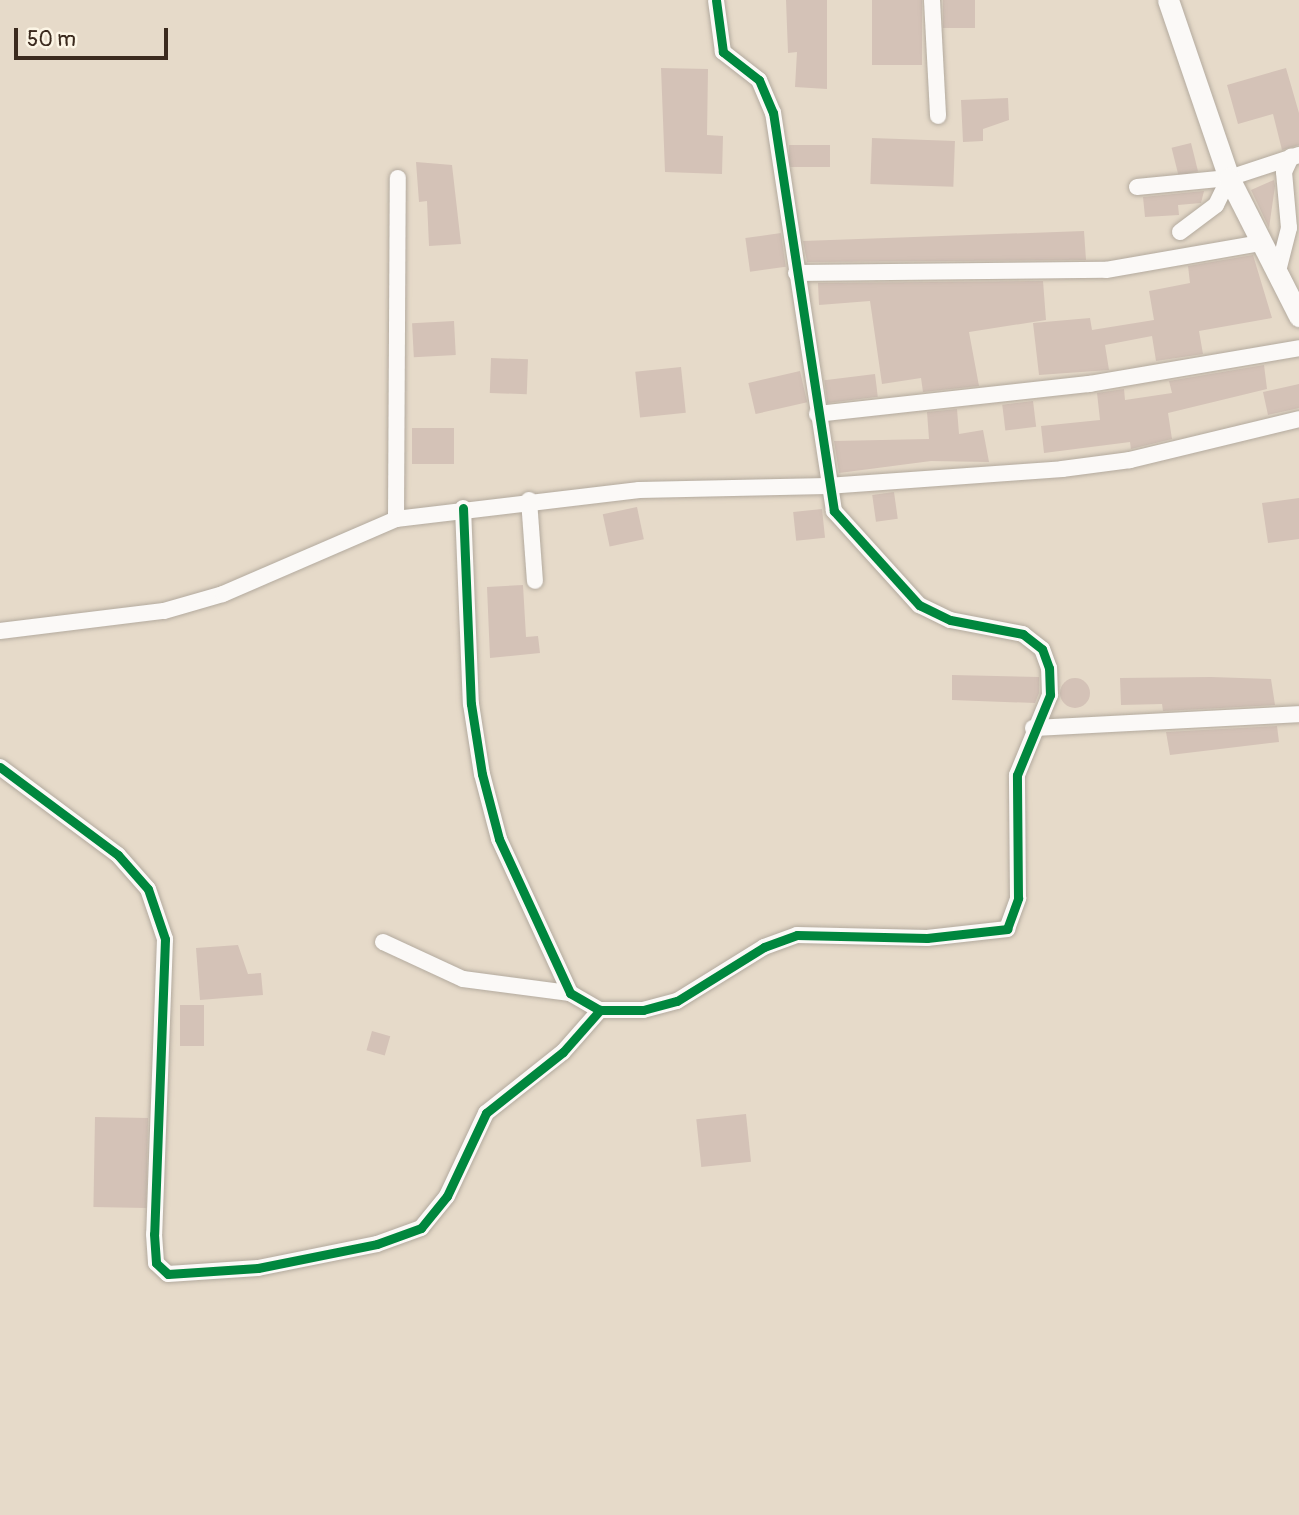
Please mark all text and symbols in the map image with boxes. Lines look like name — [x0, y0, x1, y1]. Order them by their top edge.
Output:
scale bar — [18, 14, 172, 58]
text: 50 m — [27, 26, 76, 53]

